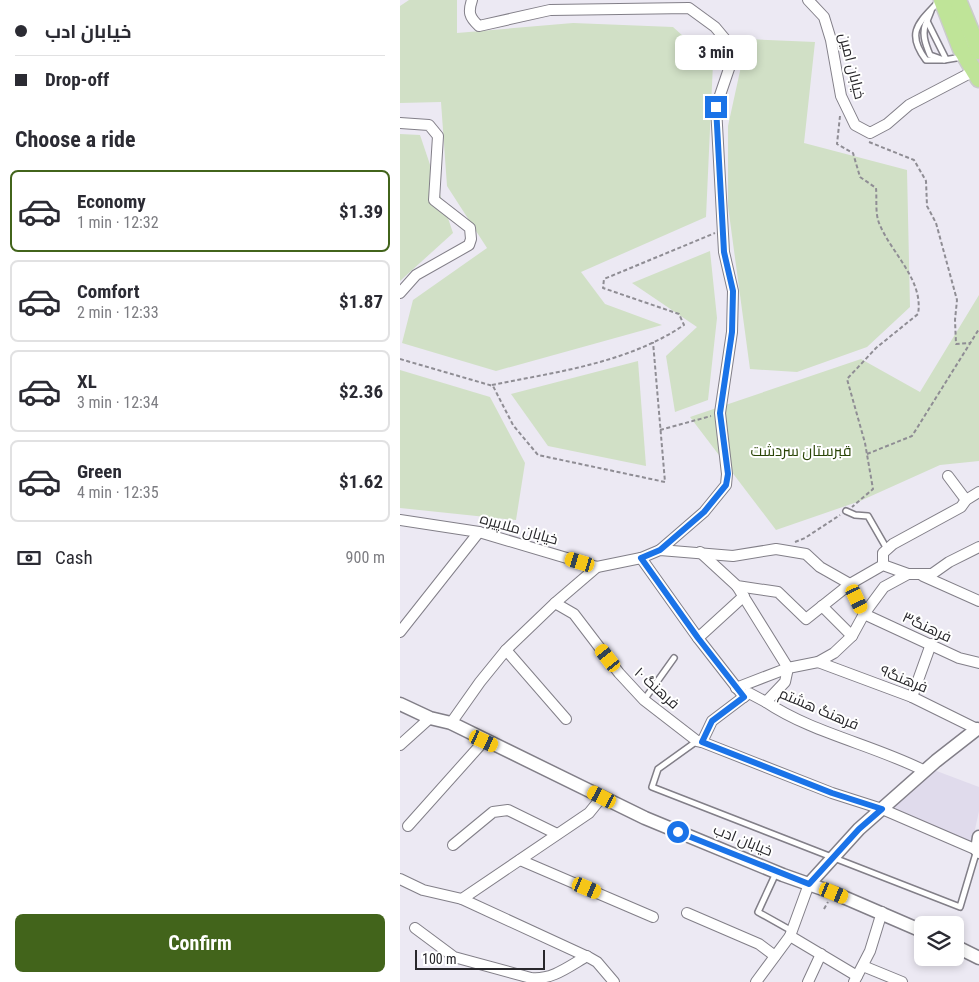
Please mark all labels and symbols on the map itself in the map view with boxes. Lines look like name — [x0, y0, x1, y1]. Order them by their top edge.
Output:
street label: خیابان امین — [834, 31, 869, 101]
callout: 3 min — [675, 34, 757, 70]
route end — [705, 96, 727, 118]
park label: قبرستان سردشت — [750, 442, 852, 461]
street label: خیابان ملاپیره — [478, 509, 560, 550]
car — [563, 550, 596, 574]
car — [843, 582, 870, 616]
street label: فرهنگ۳ — [899, 608, 955, 646]
car — [592, 642, 623, 674]
street label: فرهنگ۹ — [877, 661, 931, 697]
street label: فرهنگ ۱۰ — [631, 663, 683, 713]
street label: فرهنگ هشتم — [776, 684, 862, 735]
car — [467, 728, 500, 754]
car — [585, 784, 618, 810]
street label: خیابان ادب — [710, 820, 775, 861]
route start — [667, 821, 689, 843]
car — [570, 875, 603, 901]
car — [817, 880, 850, 906]
scale bar — [415, 947, 545, 970]

